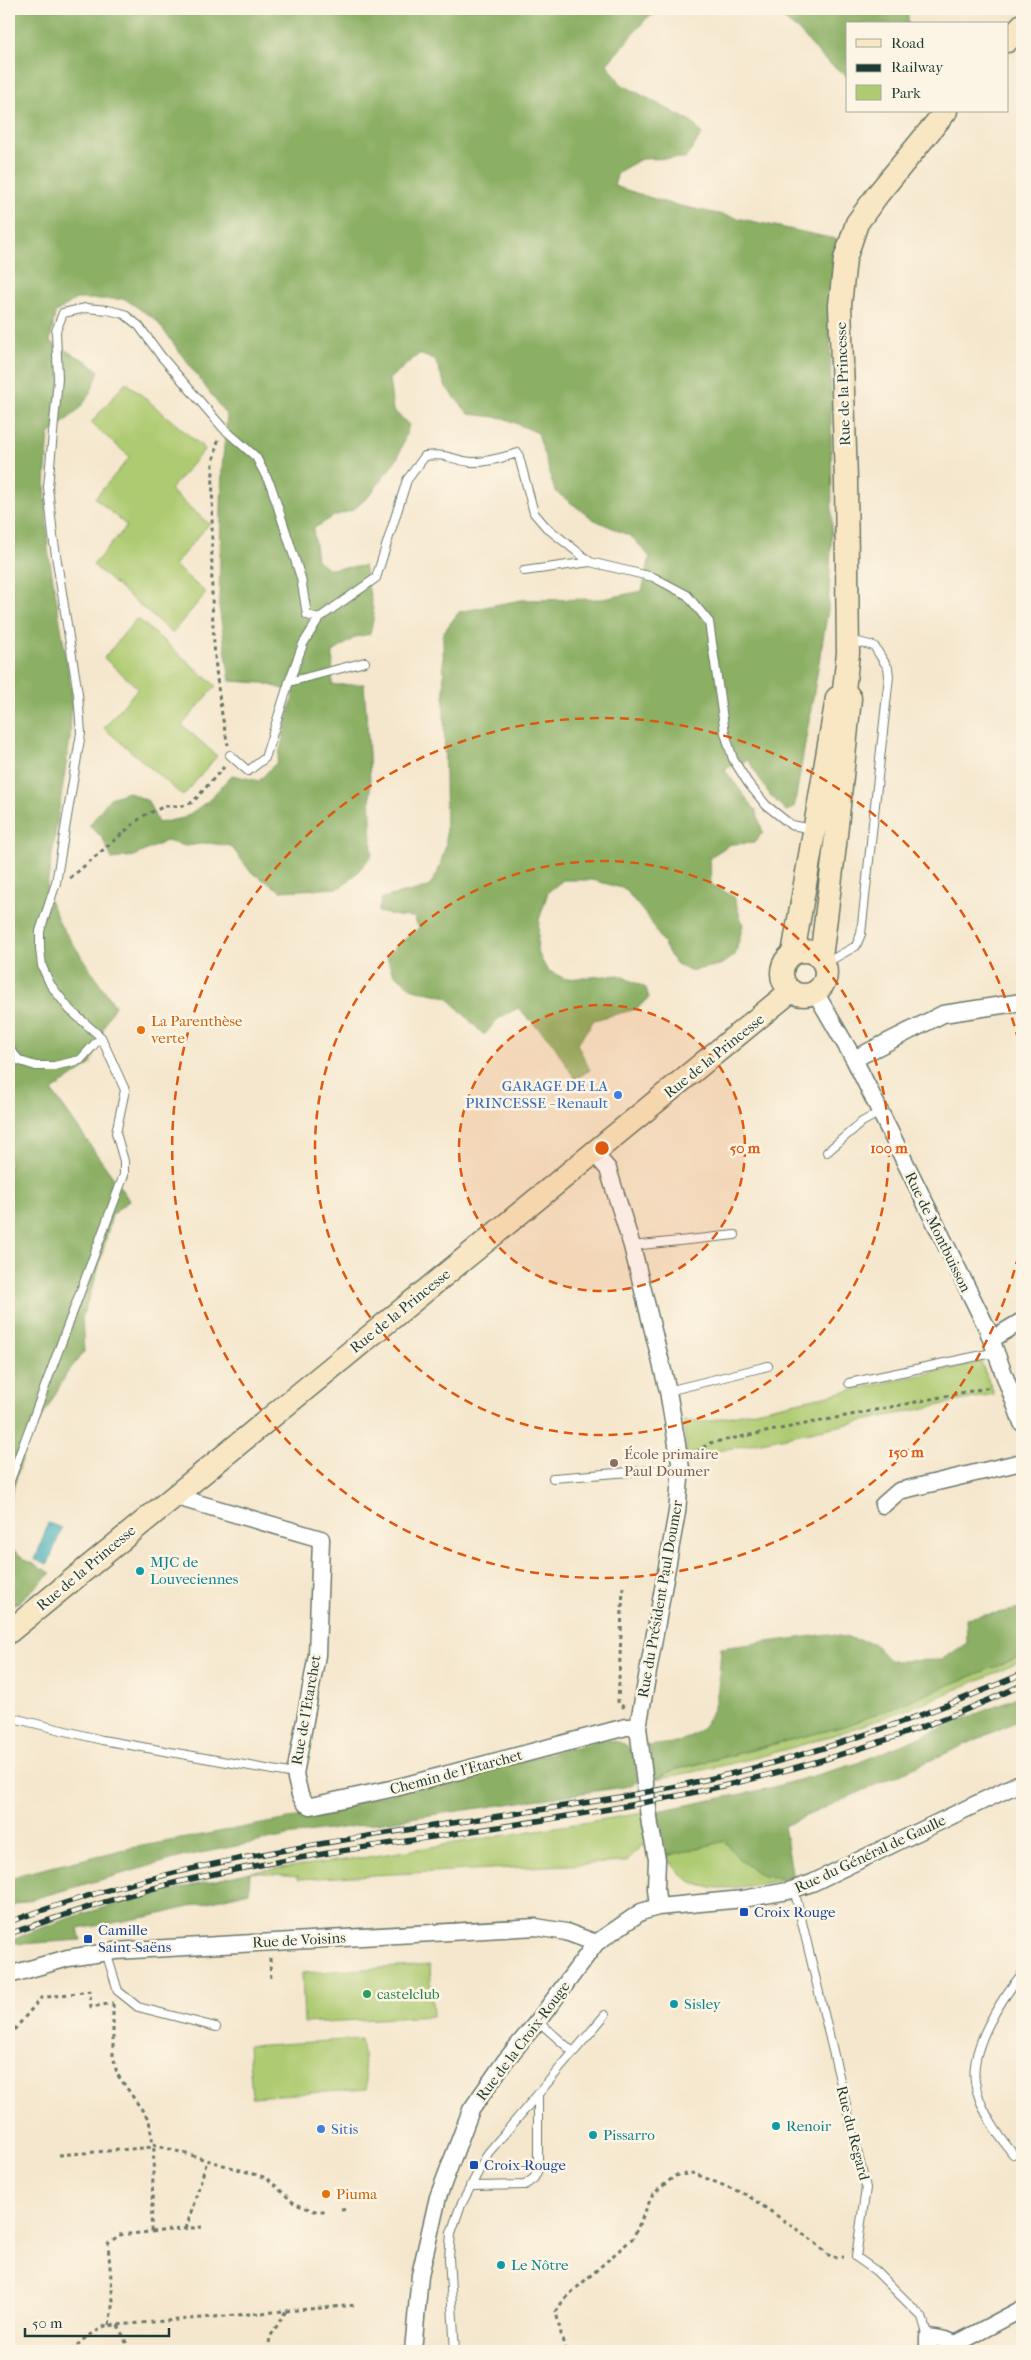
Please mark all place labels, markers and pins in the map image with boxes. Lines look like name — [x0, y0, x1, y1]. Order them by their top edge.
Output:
place label: La Parenthèse verte — [151, 1012, 243, 1047]
marker: La Parenthèse verte — [135, 1024, 147, 1036]
place label: GARAGE DE LA PRINCESSE - Renault — [465, 1077, 609, 1112]
marker: GARAGE DE LA PRINCESSE - Renault — [612, 1089, 624, 1101]
centre of rings — [593, 1139, 611, 1157]
place label: École primaire Paul Doumer — [624, 1445, 719, 1480]
marker: École primaire Paul Doumer — [608, 1457, 620, 1469]
place label: MJC de Louveciennes — [150, 1553, 239, 1588]
marker: MJC de Louveciennes — [134, 1565, 146, 1577]
place label: Croix Rouge — [754, 1903, 836, 1921]
marker: Croix Rouge — [738, 1906, 750, 1918]
place label: Camille Saint-Saëns — [98, 1921, 172, 1956]
marker: Camille Saint-Saëns — [82, 1933, 94, 1945]
place label: castelclub — [377, 1985, 440, 2003]
marker: castelclub — [361, 1988, 373, 2000]
place label: Sisley — [684, 1995, 722, 2013]
marker: Sisley — [668, 1998, 680, 2010]
place label: Renoir — [786, 2117, 832, 2135]
place label: Sitis — [331, 2120, 359, 2138]
marker: Renoir — [770, 2120, 782, 2132]
marker: Sitis — [315, 2123, 327, 2135]
place label: Pissarro — [603, 2126, 655, 2144]
marker: Pissarro — [587, 2129, 599, 2141]
place label: Croix-Rouge — [484, 2156, 567, 2174]
marker: Croix-Rouge — [468, 2159, 480, 2171]
place label: Piuma — [336, 2185, 378, 2203]
marker: Piuma — [320, 2188, 332, 2200]
place label: Le Nôtre — [511, 2256, 569, 2274]
marker: Le Nôtre — [495, 2259, 507, 2271]

